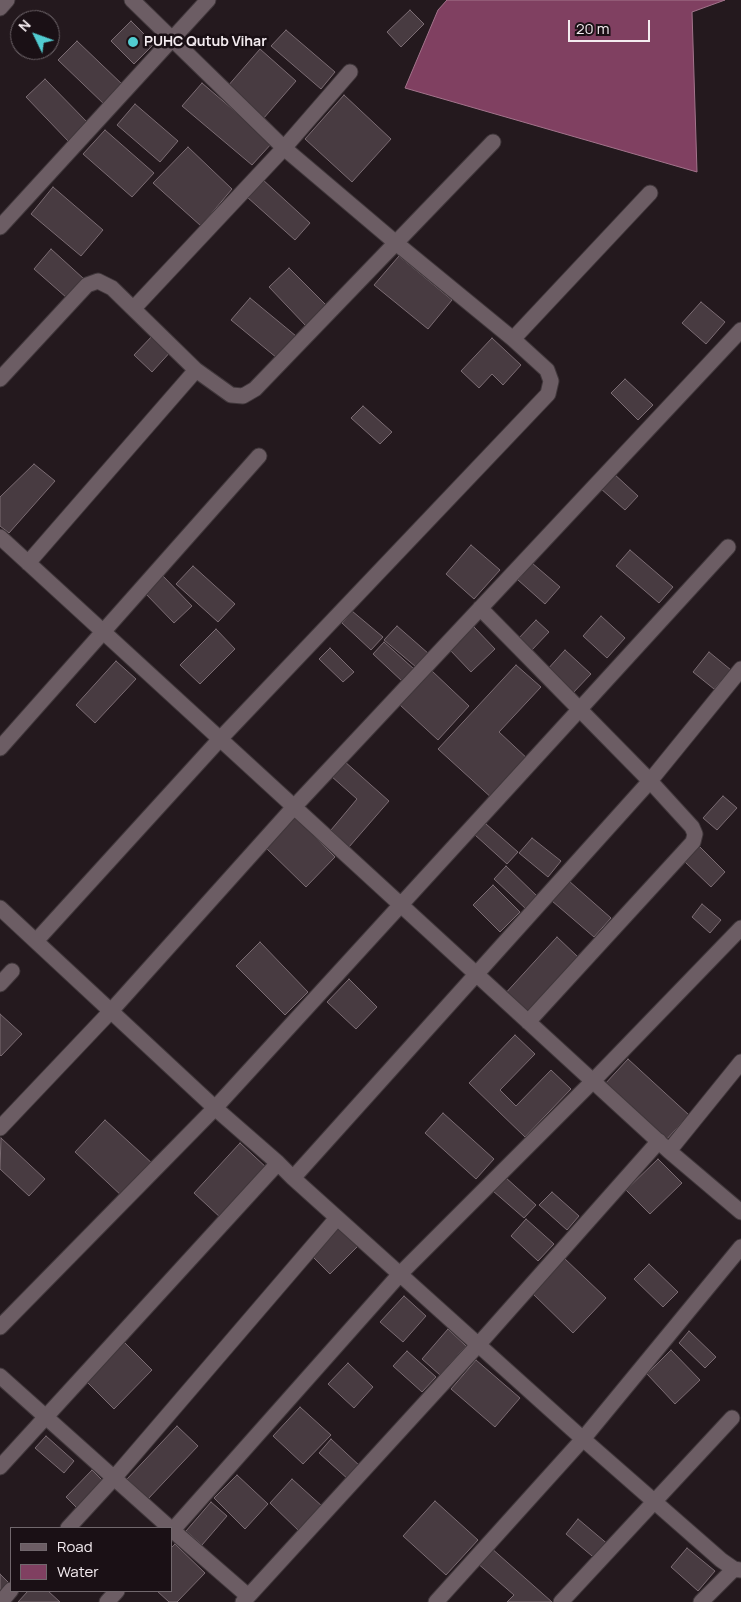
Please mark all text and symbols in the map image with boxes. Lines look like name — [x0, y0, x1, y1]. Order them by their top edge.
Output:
north arrow — [10, 10, 60, 60]
scale bar — [571, 10, 654, 42]
text: N — [14, 15, 35, 35]
text: 20 m — [576, 18, 609, 39]
place label: PUHC Qutub Vihar — [144, 34, 267, 50]
marker: PUHC Qutub Vihar — [126, 35, 140, 49]
legend — [10, 1527, 172, 1592]
text: Road — [57, 1536, 93, 1557]
text: Water — [57, 1561, 99, 1582]

